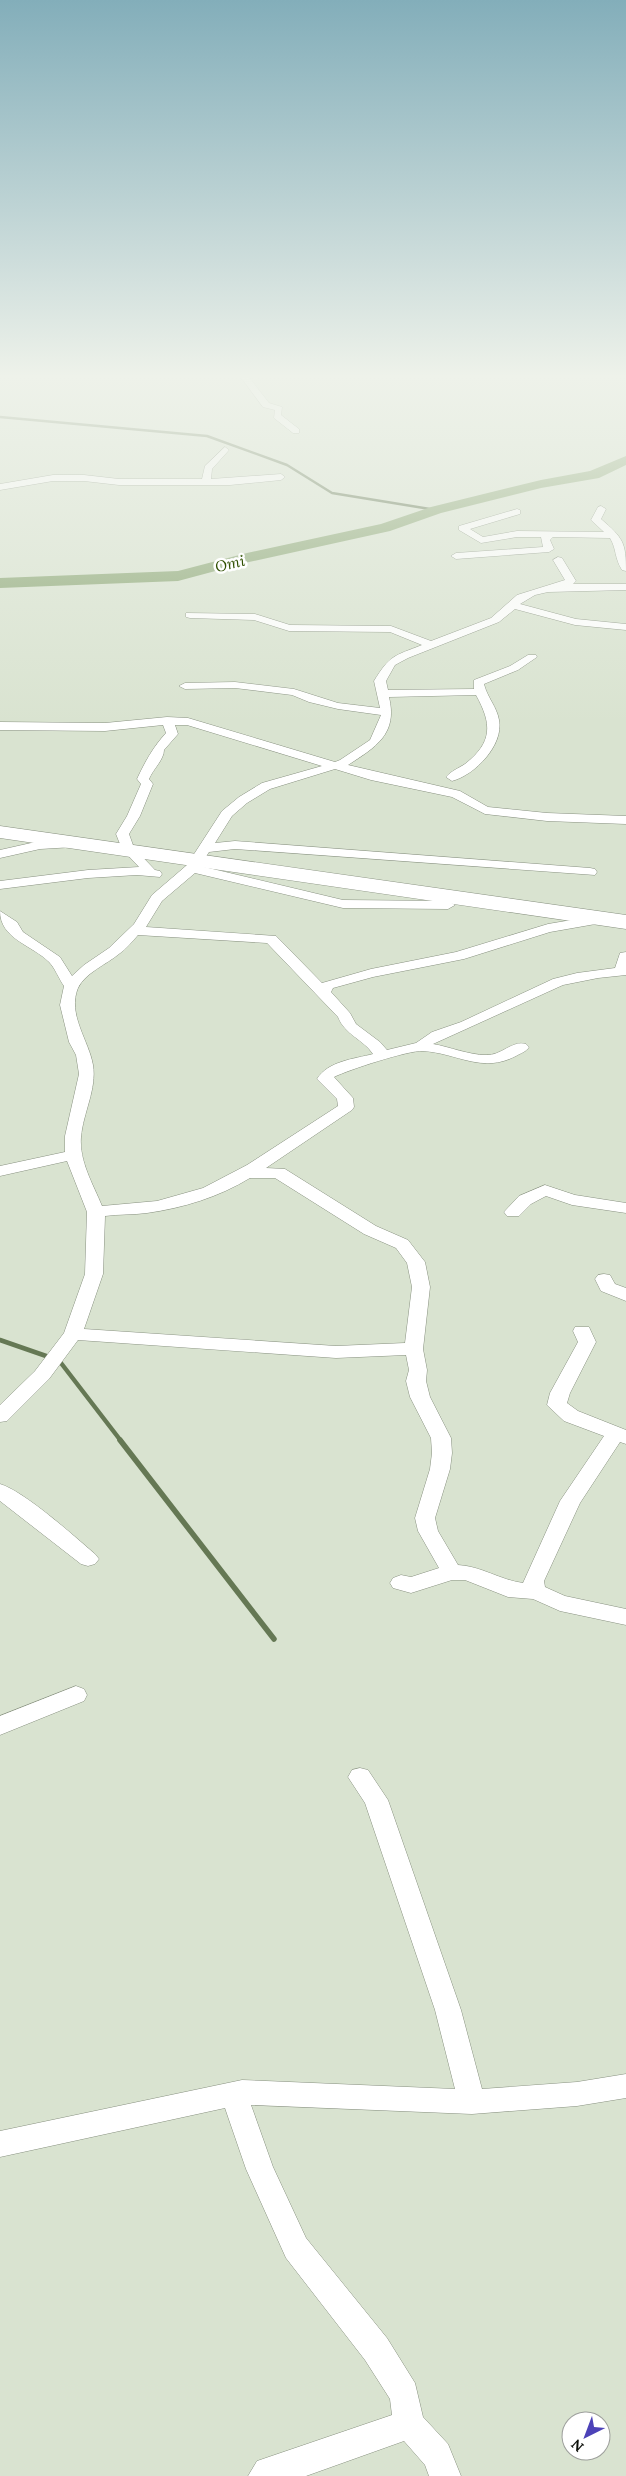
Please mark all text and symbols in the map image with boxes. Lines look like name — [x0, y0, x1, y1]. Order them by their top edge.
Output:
water label: Omi — [213, 551, 247, 576]
north arrow — [561, 2411, 611, 2461]
text: N — [567, 2435, 587, 2456]

